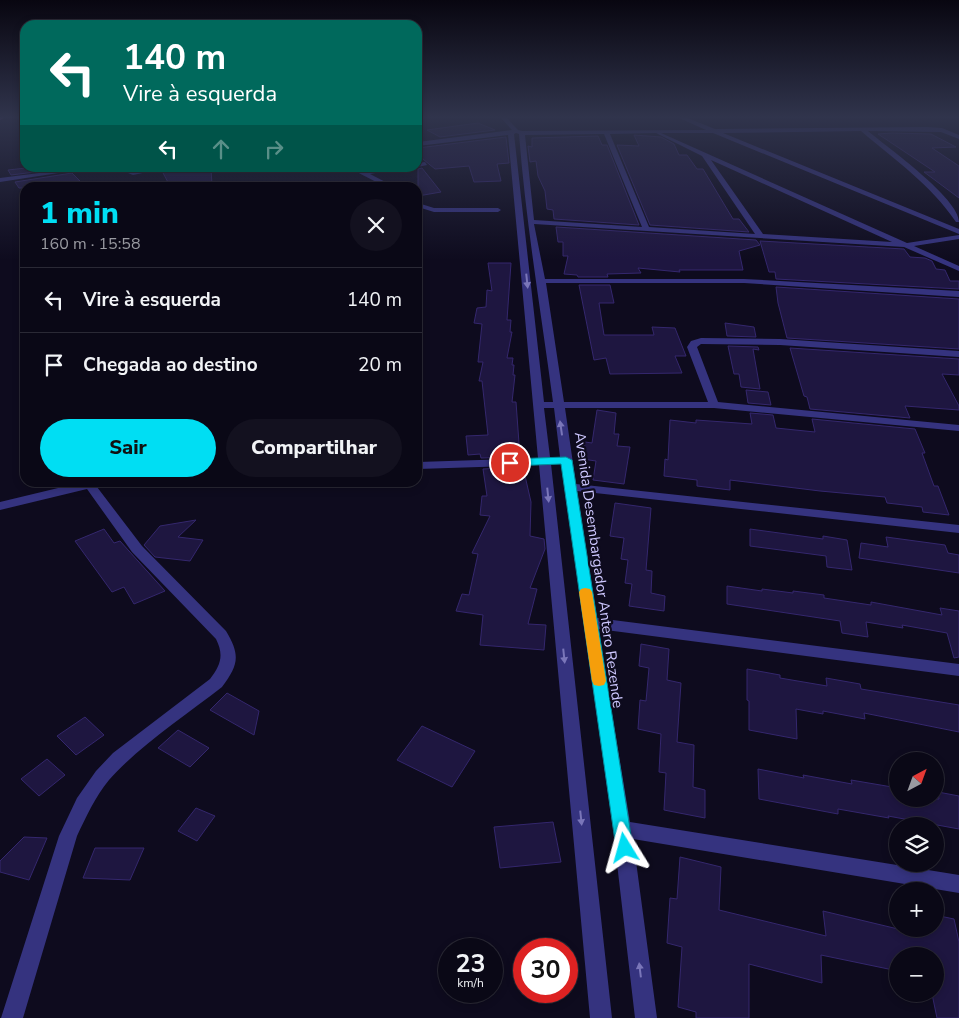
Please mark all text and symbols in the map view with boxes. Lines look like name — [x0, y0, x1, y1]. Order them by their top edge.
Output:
text: 140 m — [123, 34, 226, 81]
icon: left — [40, 40, 105, 105]
text: Vire à esquerda — [123, 79, 277, 109]
icon: left — [154, 135, 182, 163]
icon: ahead — [207, 135, 235, 163]
icon: right — [260, 135, 288, 163]
text: 1 min — [40, 193, 119, 234]
button: close — [350, 199, 402, 251]
text: 160 m · 15:58 — [40, 233, 141, 255]
one-way arrow — [523, 273, 531, 289]
icon: left — [40, 286, 68, 314]
text: Vire à esquerda — [83, 287, 221, 313]
text: 140 m — [347, 287, 402, 313]
icon: arrive — [40, 351, 68, 379]
text: Chegada ao destino — [83, 352, 258, 378]
text: 20 m — [358, 352, 402, 378]
button: Sair — [40, 419, 216, 477]
button: Compartilhar — [226, 419, 402, 477]
one-way arrow — [557, 419, 565, 435]
street label: Avenida Desembargador Antero Rezende — [570, 431, 628, 709]
pin — [489, 442, 531, 484]
icon: arrive — [496, 449, 524, 477]
one-way arrow — [544, 487, 552, 503]
one-way arrow — [561, 649, 569, 665]
north arrow — [889, 752, 944, 808]
map controls — [889, 752, 944, 1002]
one-way arrow — [577, 810, 585, 826]
button: layers — [889, 817, 944, 872]
position arrow — [598, 821, 650, 873]
button: + — [889, 882, 944, 937]
speed limit sign: 30 — [513, 938, 578, 1003]
text: 23 — [455, 947, 486, 981]
button: − — [889, 947, 944, 1002]
one-way arrow — [636, 961, 644, 977]
text: km/h — [457, 975, 484, 991]

